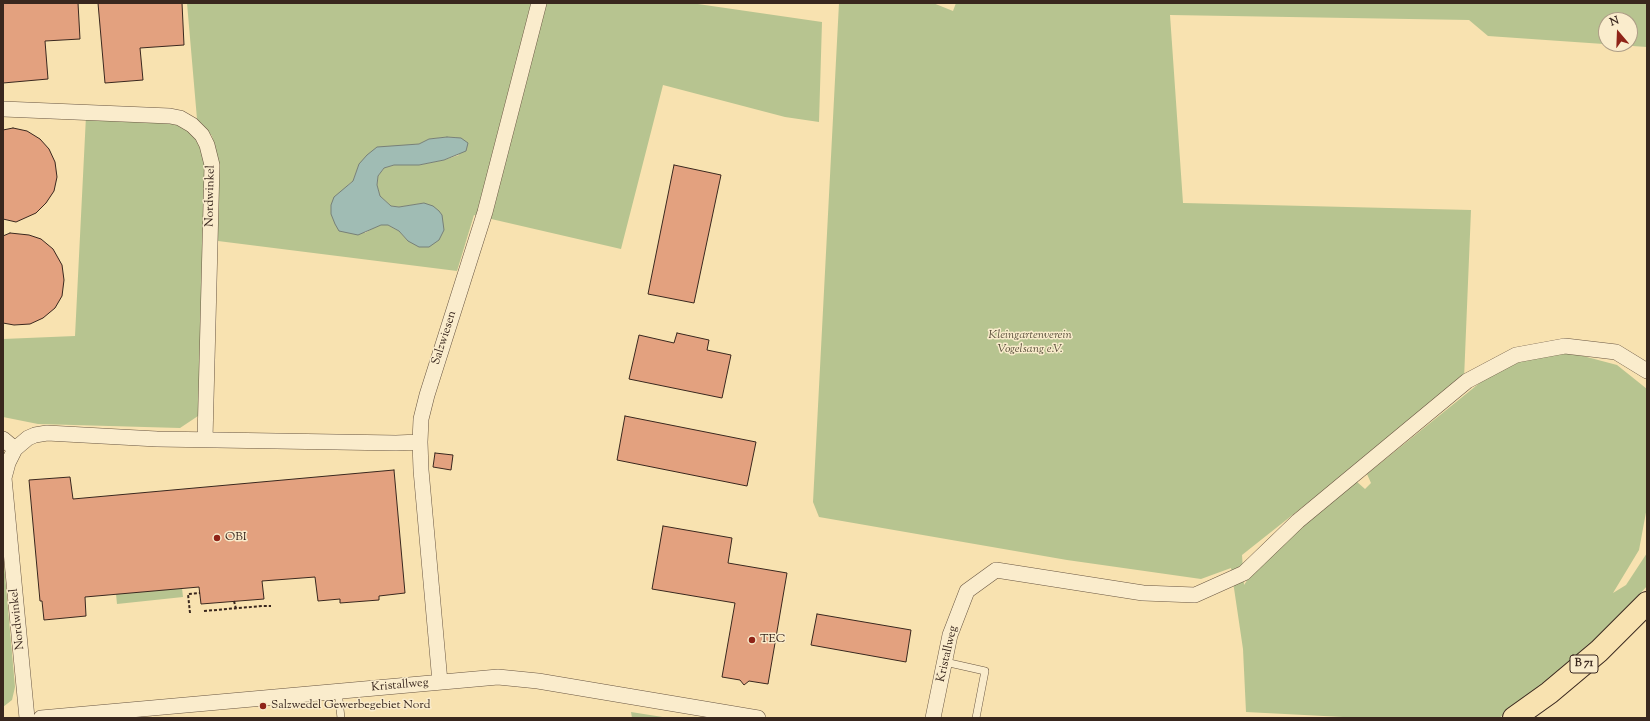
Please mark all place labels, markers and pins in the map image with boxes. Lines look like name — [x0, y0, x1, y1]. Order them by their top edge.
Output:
place label: OBI — [225, 531, 247, 545]
marker: OBI — [212, 533, 222, 543]
place label: TEC — [760, 633, 785, 647]
marker: TEC — [747, 635, 757, 645]
place label: Salzwedel Gewerbegebiet Nord — [271, 699, 430, 713]
marker: Salzwedel Gewerbegebiet Nord — [258, 701, 268, 711]

